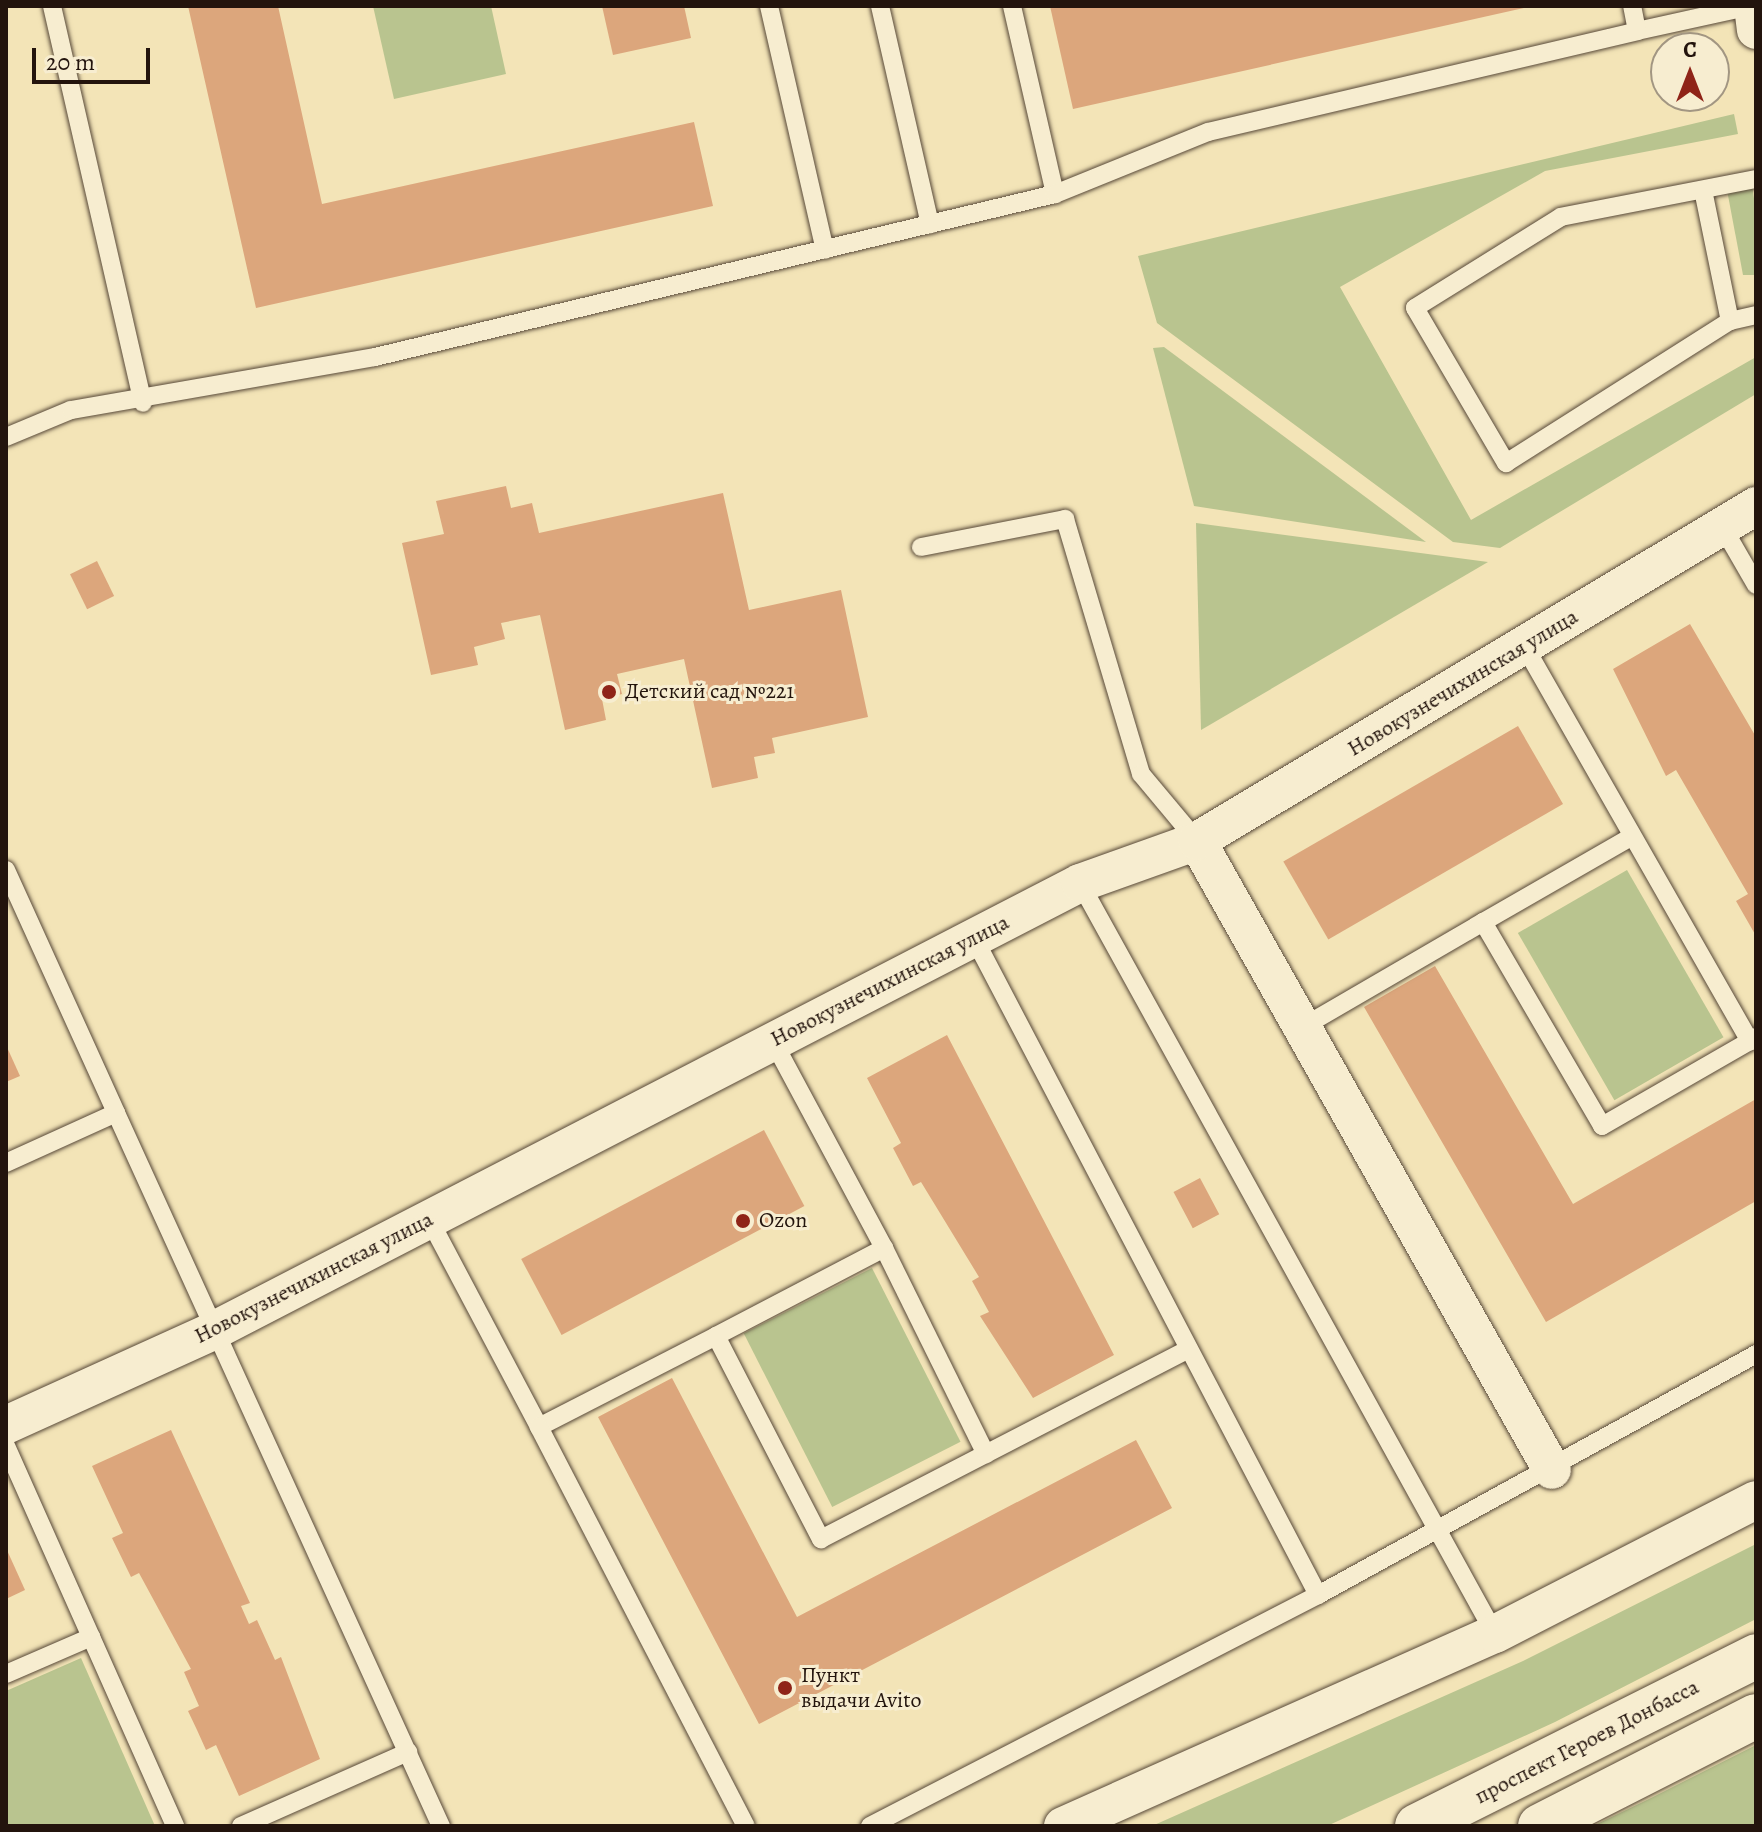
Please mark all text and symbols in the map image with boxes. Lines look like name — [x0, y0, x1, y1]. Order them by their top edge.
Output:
scale bar — [36, 32, 154, 82]
north arrow — [1650, 32, 1730, 112]
text: С — [1683, 35, 1697, 65]
text: 20 m — [46, 46, 95, 78]
street label: Новокузнечихинская улица — [1343, 604, 1583, 762]
place label: Детский сад №221 — [625, 679, 794, 705]
marker: Детский сад №221 — [600, 683, 618, 701]
street label: Новокузнечихинская улица — [766, 909, 1014, 1053]
street label: Новокузнечихинская улица — [190, 1206, 438, 1350]
place label: Ozon — [759, 1208, 807, 1234]
marker: Ozon — [734, 1212, 752, 1230]
place label: Пункт выдачи Avito — [801, 1662, 921, 1714]
street label: проспект Героев Донбасса — [1471, 1674, 1703, 1810]
marker: Пункт выдачи Avito — [776, 1679, 794, 1697]

